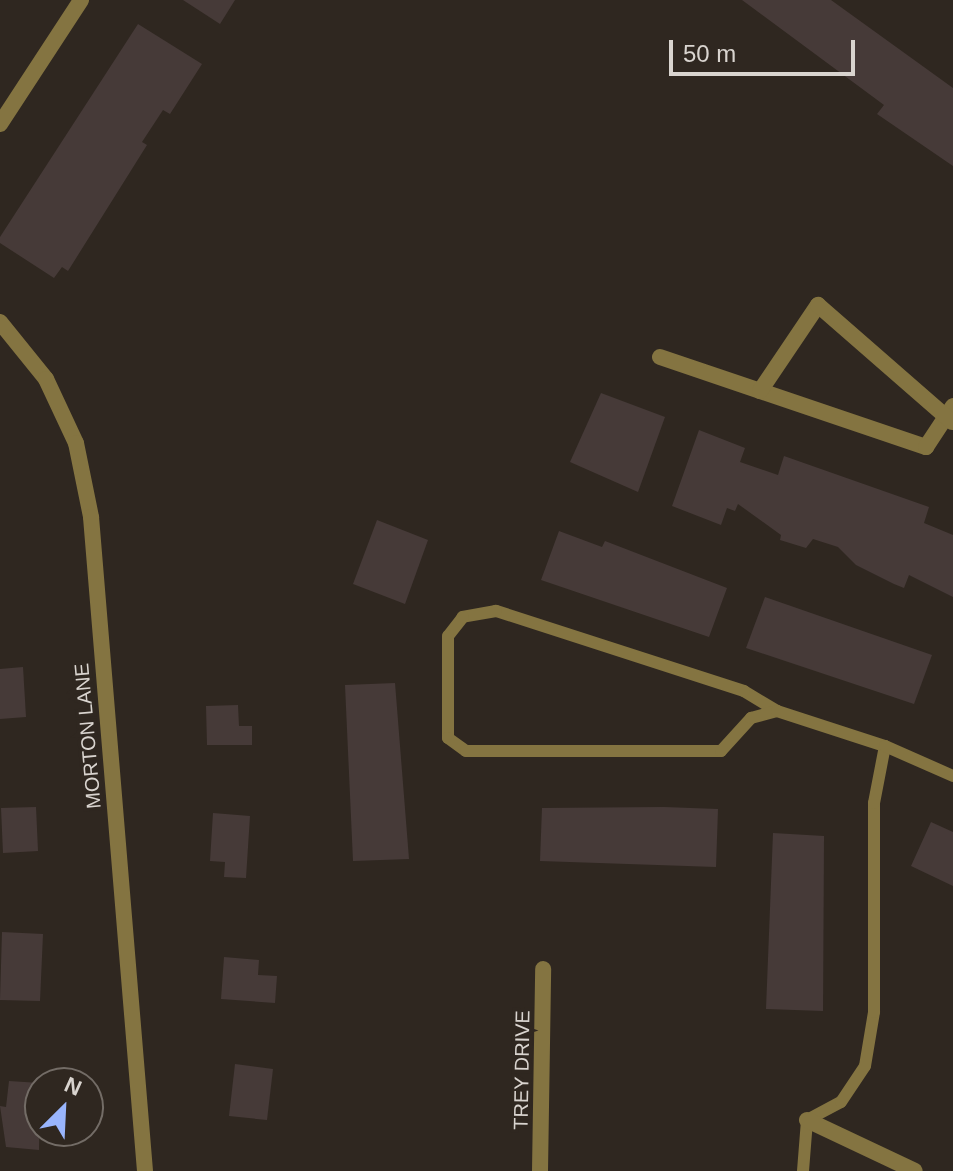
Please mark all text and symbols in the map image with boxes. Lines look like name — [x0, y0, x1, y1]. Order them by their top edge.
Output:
scale bar — [673, 24, 859, 74]
text: 50 m — [683, 40, 736, 67]
street label: MORTON LANE — [70, 662, 106, 810]
street label: TREY DRIVE — [509, 1010, 535, 1130]
north arrow — [24, 1067, 104, 1147]
text: N — [61, 1072, 85, 1101]

